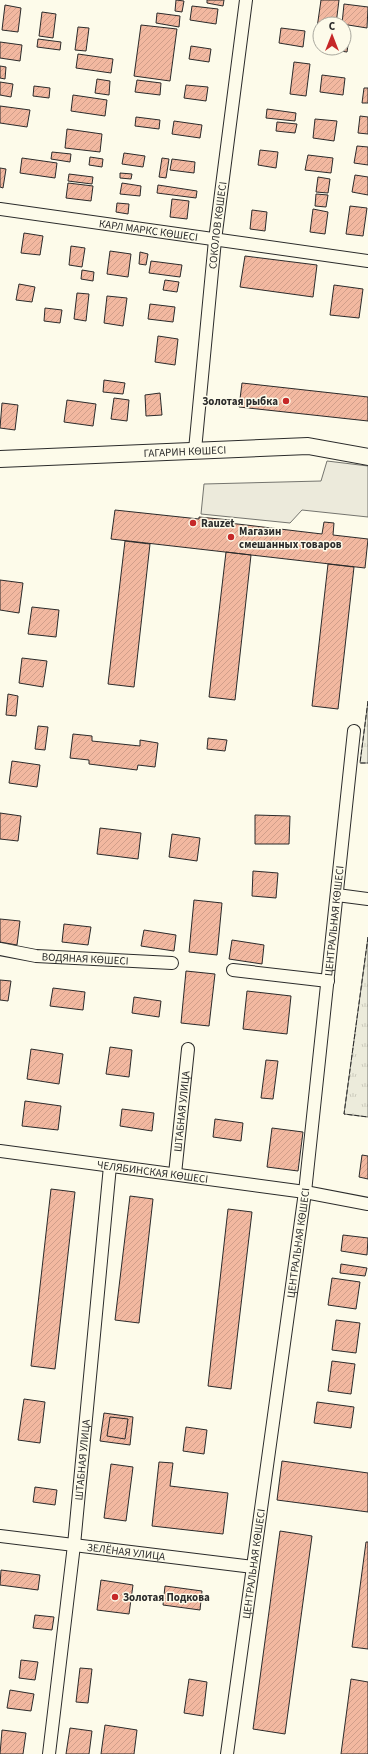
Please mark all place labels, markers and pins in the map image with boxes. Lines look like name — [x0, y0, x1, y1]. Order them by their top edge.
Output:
place label: Золотая рыбка — [202, 394, 278, 409]
marker: Золотая рыбка — [281, 396, 291, 406]
place label: Rauzet — [201, 516, 235, 531]
marker: Rauzet — [188, 518, 198, 528]
place label: Магазин смешанных товаров — [239, 524, 342, 552]
marker: Магазин смешанных товаров — [226, 532, 236, 542]
place label: Золотая Подкова — [123, 1590, 210, 1605]
marker: Золотая Подкова — [110, 1592, 120, 1602]

